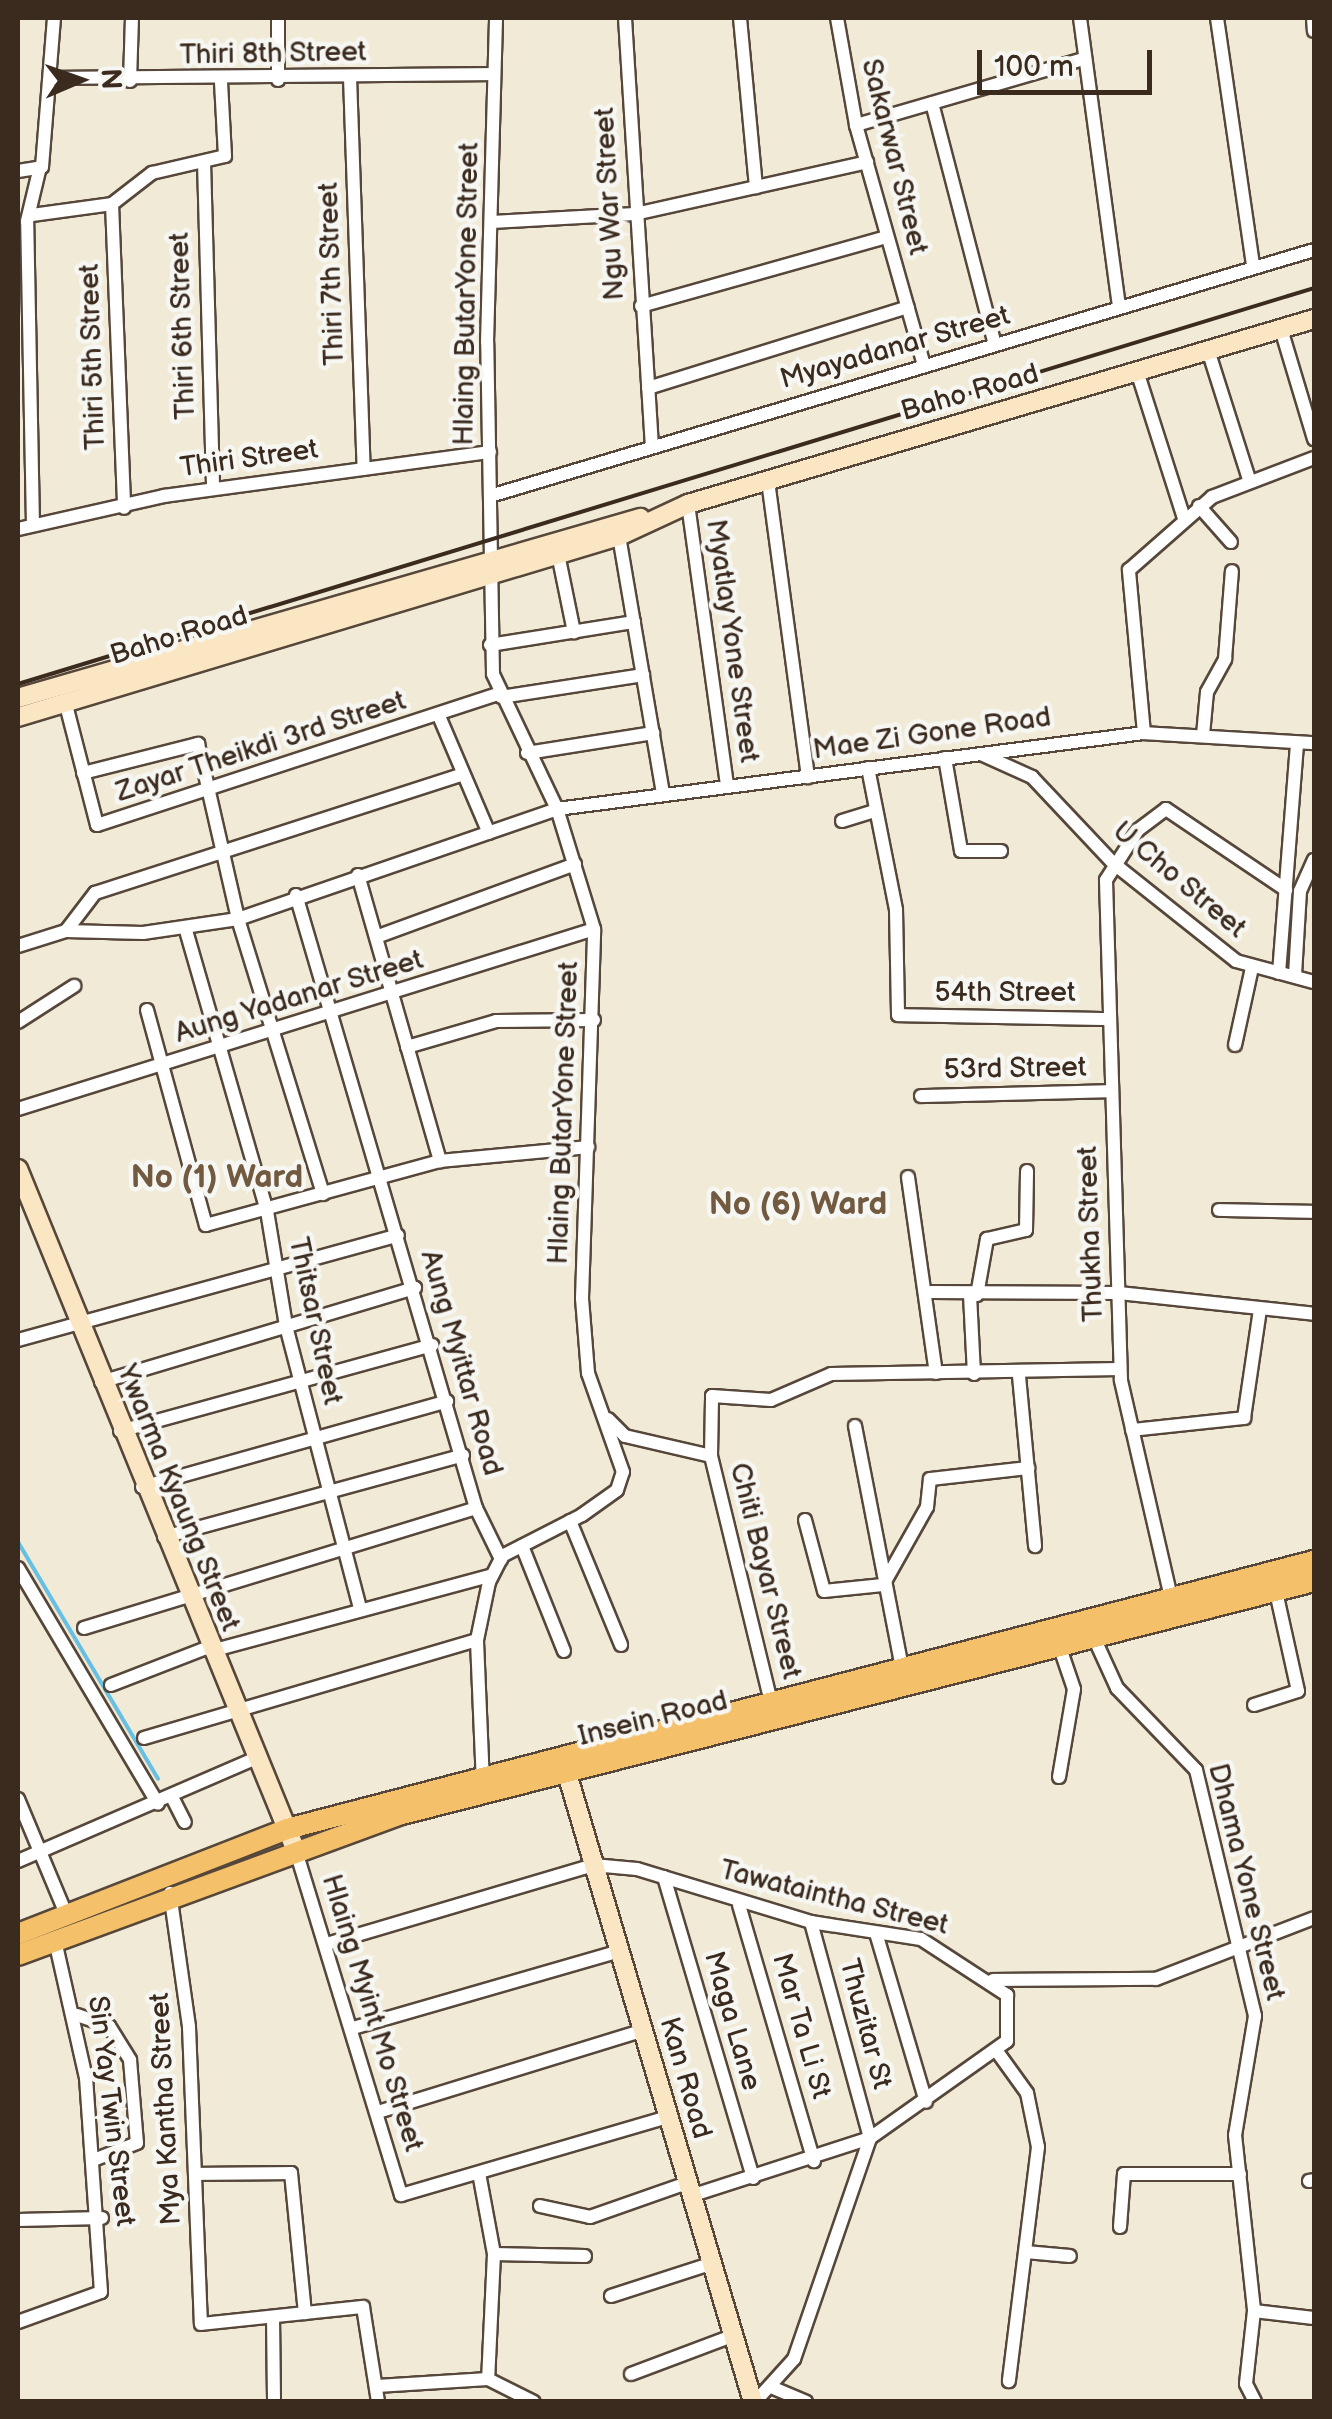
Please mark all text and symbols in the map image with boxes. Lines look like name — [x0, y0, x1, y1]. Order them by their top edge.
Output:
north arrow — [30, 30, 130, 130]
scale bar — [982, 30, 1157, 92]
street label: Thiri 8th Street — [179, 36, 367, 72]
text: 100 m — [994, 49, 1074, 85]
street label: Sakarwar Street — [853, 55, 935, 259]
text: N — [94, 68, 127, 90]
street label: Ngu War Street — [588, 106, 632, 302]
street label: Hlaing ButarYone Street — [448, 142, 486, 446]
street label: Thiri 7th Street — [312, 181, 352, 367]
street label: Thiri 6th Street — [163, 231, 203, 421]
street label: Thiri 5th Street — [73, 263, 113, 451]
street label: Myayadanar Street — [776, 299, 1014, 397]
street label: Baho Road — [897, 357, 1043, 429]
street label: Thiri Street — [178, 433, 320, 485]
street label: Myatlay Yone Street — [698, 515, 766, 767]
street label: Baho Road — [106, 599, 252, 673]
street label: Zayar Theikdi 3rd Street — [111, 684, 411, 810]
street label: Mae Zi Gone Road — [811, 701, 1053, 767]
street label: U Cho Street — [1105, 814, 1253, 946]
street label: Aung Yadanar Street — [170, 943, 428, 1051]
street label: Hlaing ButarYone Street — [542, 961, 586, 1265]
street label: 54th Street — [934, 976, 1076, 1010]
street label: 53rd Street — [943, 1051, 1087, 1087]
street label: Thukha Street — [1071, 1145, 1111, 1323]
district label: No (1) Ward — [131, 1159, 303, 1197]
district label: No (6) Ward — [709, 1186, 887, 1224]
street label: Thitsar Street — [281, 1234, 349, 1408]
street label: Aung Myittar Road — [413, 1246, 509, 1480]
street label: Ywarma Kyaung Street — [109, 1360, 247, 1636]
street label: Chiti Bayar Street — [722, 1459, 808, 1683]
street label: Insein Road — [575, 1684, 731, 1754]
street label: Dhama Yone Street — [1200, 1759, 1292, 2005]
street label: Tawataintha Street — [716, 1853, 952, 1943]
street label: Hlaing Myint Mo Street — [314, 1870, 430, 2156]
street label: Maga Lane — [696, 1948, 768, 2094]
street label: Mar Ta Li St — [764, 1949, 838, 2103]
street label: Thuzitar St — [831, 1955, 899, 2093]
street label: Sin Yay Twin Street — [80, 1991, 142, 2231]
street label: Mya Kantha Street — [143, 1992, 189, 2226]
street label: Kan Road — [652, 2013, 718, 2143]

